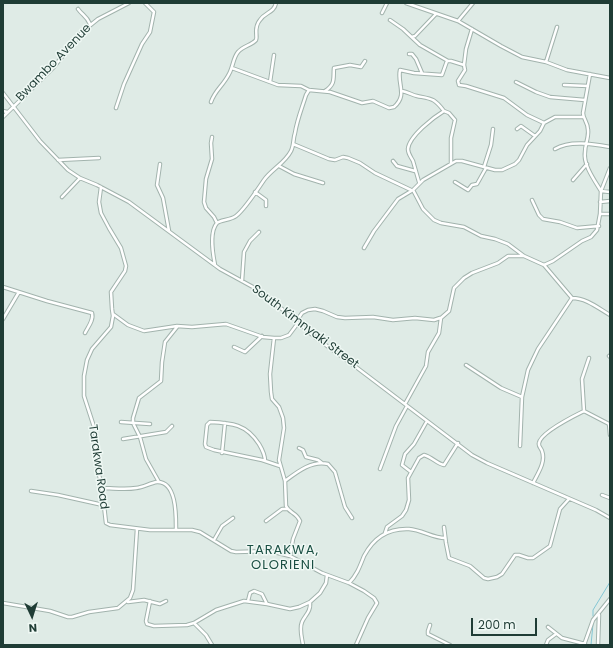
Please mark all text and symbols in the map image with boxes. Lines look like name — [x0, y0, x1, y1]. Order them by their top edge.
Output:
street label: Bwambo Avenue — [13, 21, 95, 105]
street label: South Kimnyaki Street — [249, 282, 361, 372]
street label: Tarakwa Road — [85, 424, 111, 510]
district label: TARAKWA, OLORIENI — [247, 543, 319, 574]
north arrow — [12, 596, 52, 636]
scale bar — [473, 610, 539, 636]
text: 200 m — [478, 616, 516, 633]
text: N — [28, 620, 38, 636]

